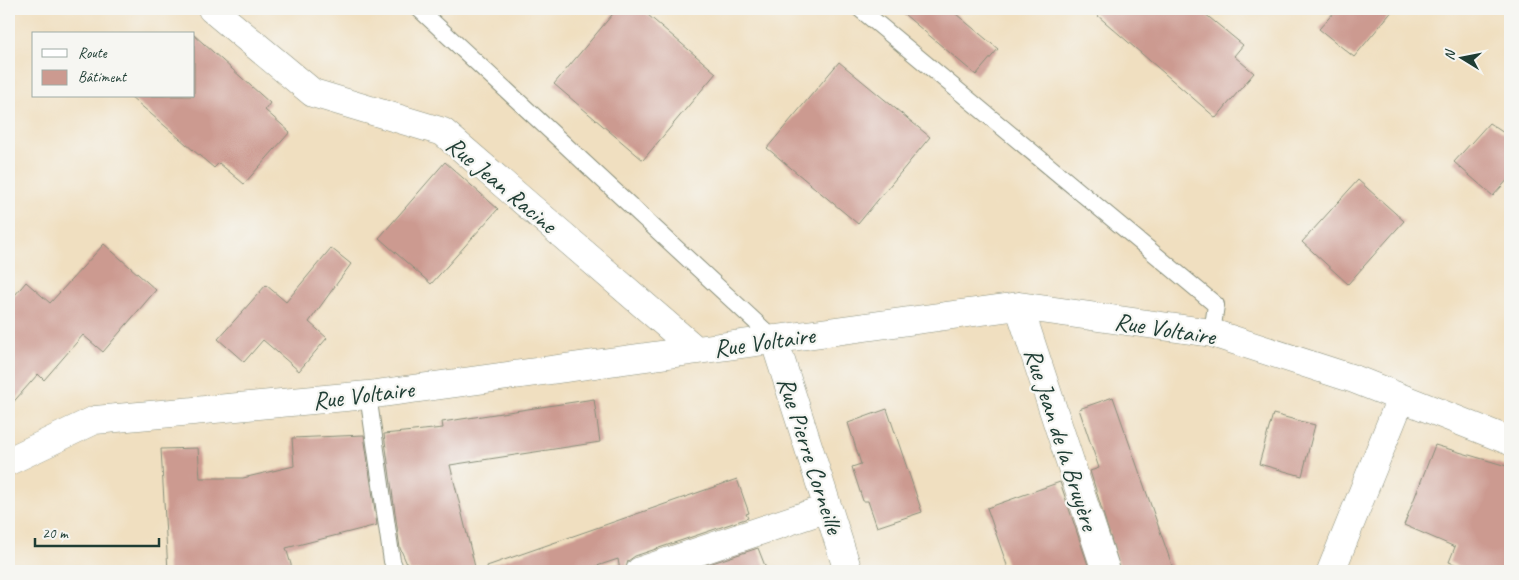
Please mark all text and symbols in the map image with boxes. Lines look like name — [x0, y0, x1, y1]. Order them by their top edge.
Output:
legend — [32, 32, 195, 98]
north arrow — [1436, 32, 1486, 82]
text: Route — [78, 44, 108, 63]
text: N — [1441, 48, 1459, 62]
text: Bâtiment — [78, 68, 128, 87]
street label: Rue Jean Racine — [439, 129, 565, 242]
street label: Rue Voltaire — [1112, 305, 1219, 353]
street label: Rue Voltaire — [712, 319, 819, 365]
street label: Rue Jean de la Bruyère — [1017, 344, 1106, 536]
street label: Rue Voltaire — [311, 373, 417, 417]
street label: Rue Pierre Corneille — [770, 373, 851, 540]
scale bar — [35, 515, 159, 547]
text: 20 m — [42, 524, 69, 543]

